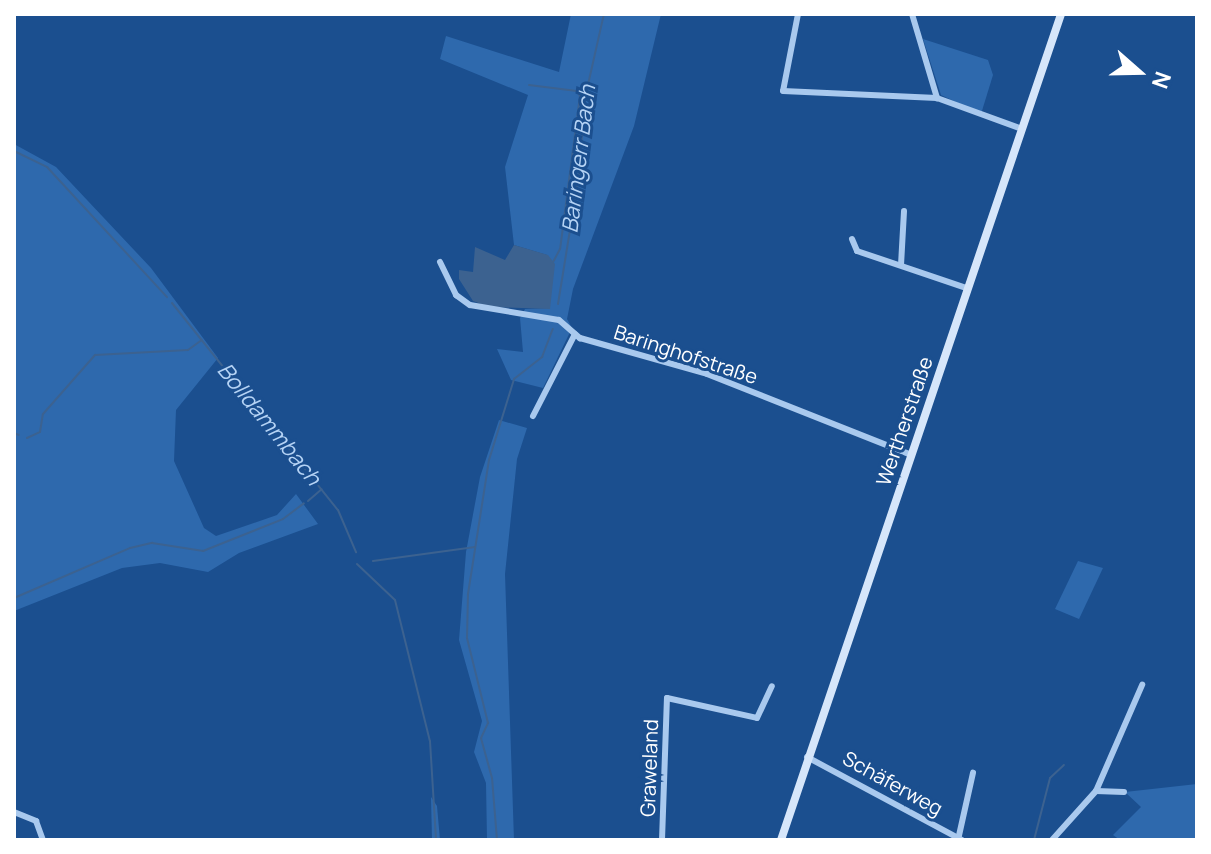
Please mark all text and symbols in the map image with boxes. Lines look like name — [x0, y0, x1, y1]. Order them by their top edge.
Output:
north arrow — [1099, 32, 1179, 112]
text: N — [1145, 68, 1178, 93]
water label: Baringerr Bach — [557, 83, 601, 235]
street label: Baringhofstraße — [611, 319, 761, 389]
street label: Wertherstraße — [871, 353, 937, 489]
water label: Bolldammbach — [212, 357, 326, 491]
street label: Graweland — [635, 719, 663, 817]
street label: Schäferweg — [839, 746, 947, 820]

